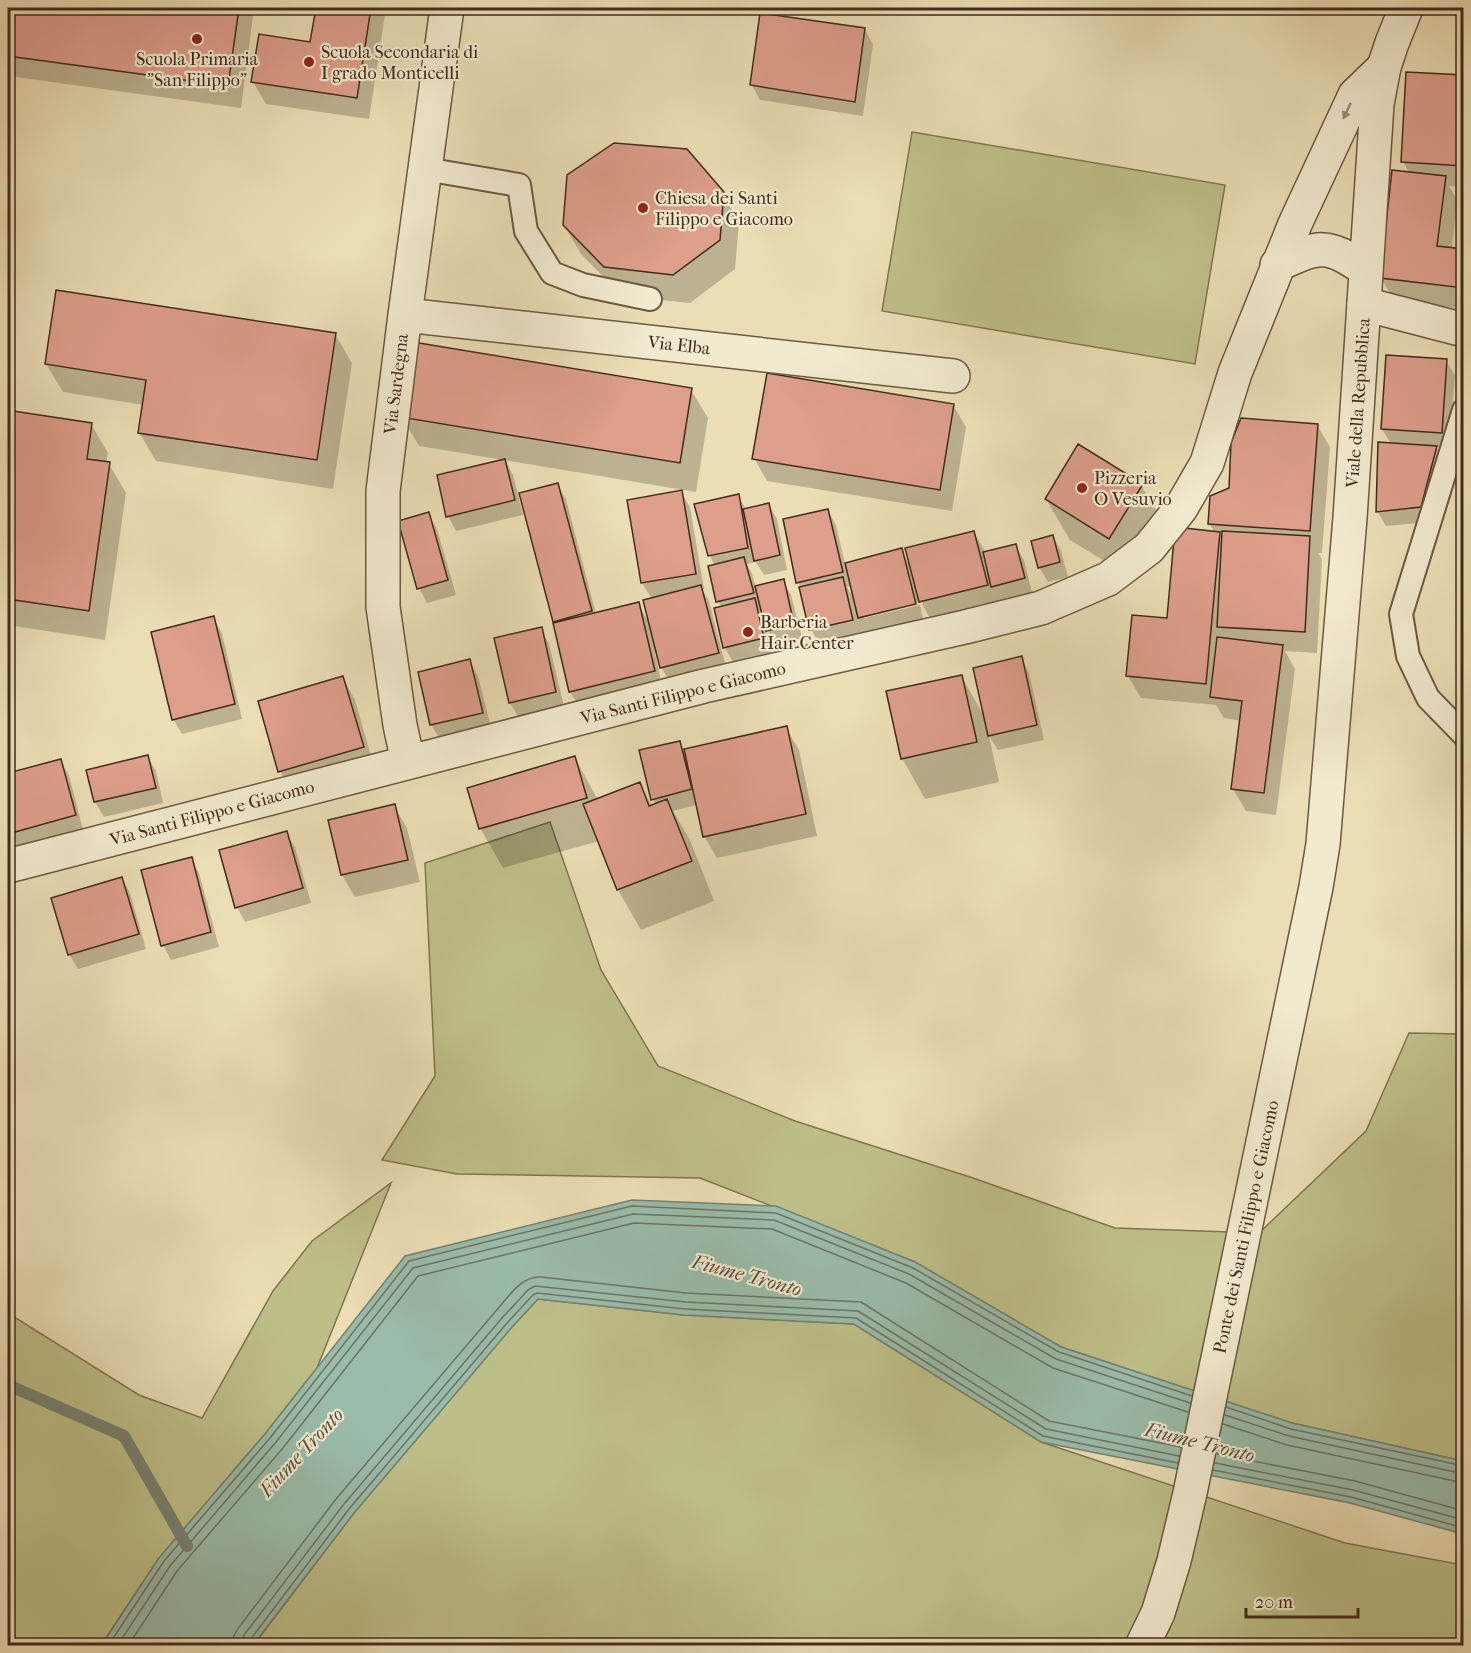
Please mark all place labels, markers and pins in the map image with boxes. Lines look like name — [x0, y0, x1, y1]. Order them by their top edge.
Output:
marker: Scuola Primaria "San Filippo" — [190, 32, 204, 46]
place label: Scuola Secondaria di I grado Monticelli — [321, 42, 479, 84]
place label: Scuola Primaria "San Filippo" — [136, 49, 259, 91]
marker: Scuola Secondaria di I grado Monticelli — [302, 55, 316, 69]
place label: Chiesa dei Santi Filippo e Giacomo — [655, 188, 793, 230]
marker: Chiesa dei Santi Filippo e Giacomo — [636, 201, 650, 215]
place label: Pizzeria O Vesuvio — [1094, 468, 1172, 510]
marker: Pizzeria O Vesuvio — [1075, 481, 1089, 495]
place label: Barberia Hair Center — [760, 612, 854, 654]
marker: Barberia Hair Center — [741, 625, 755, 639]

